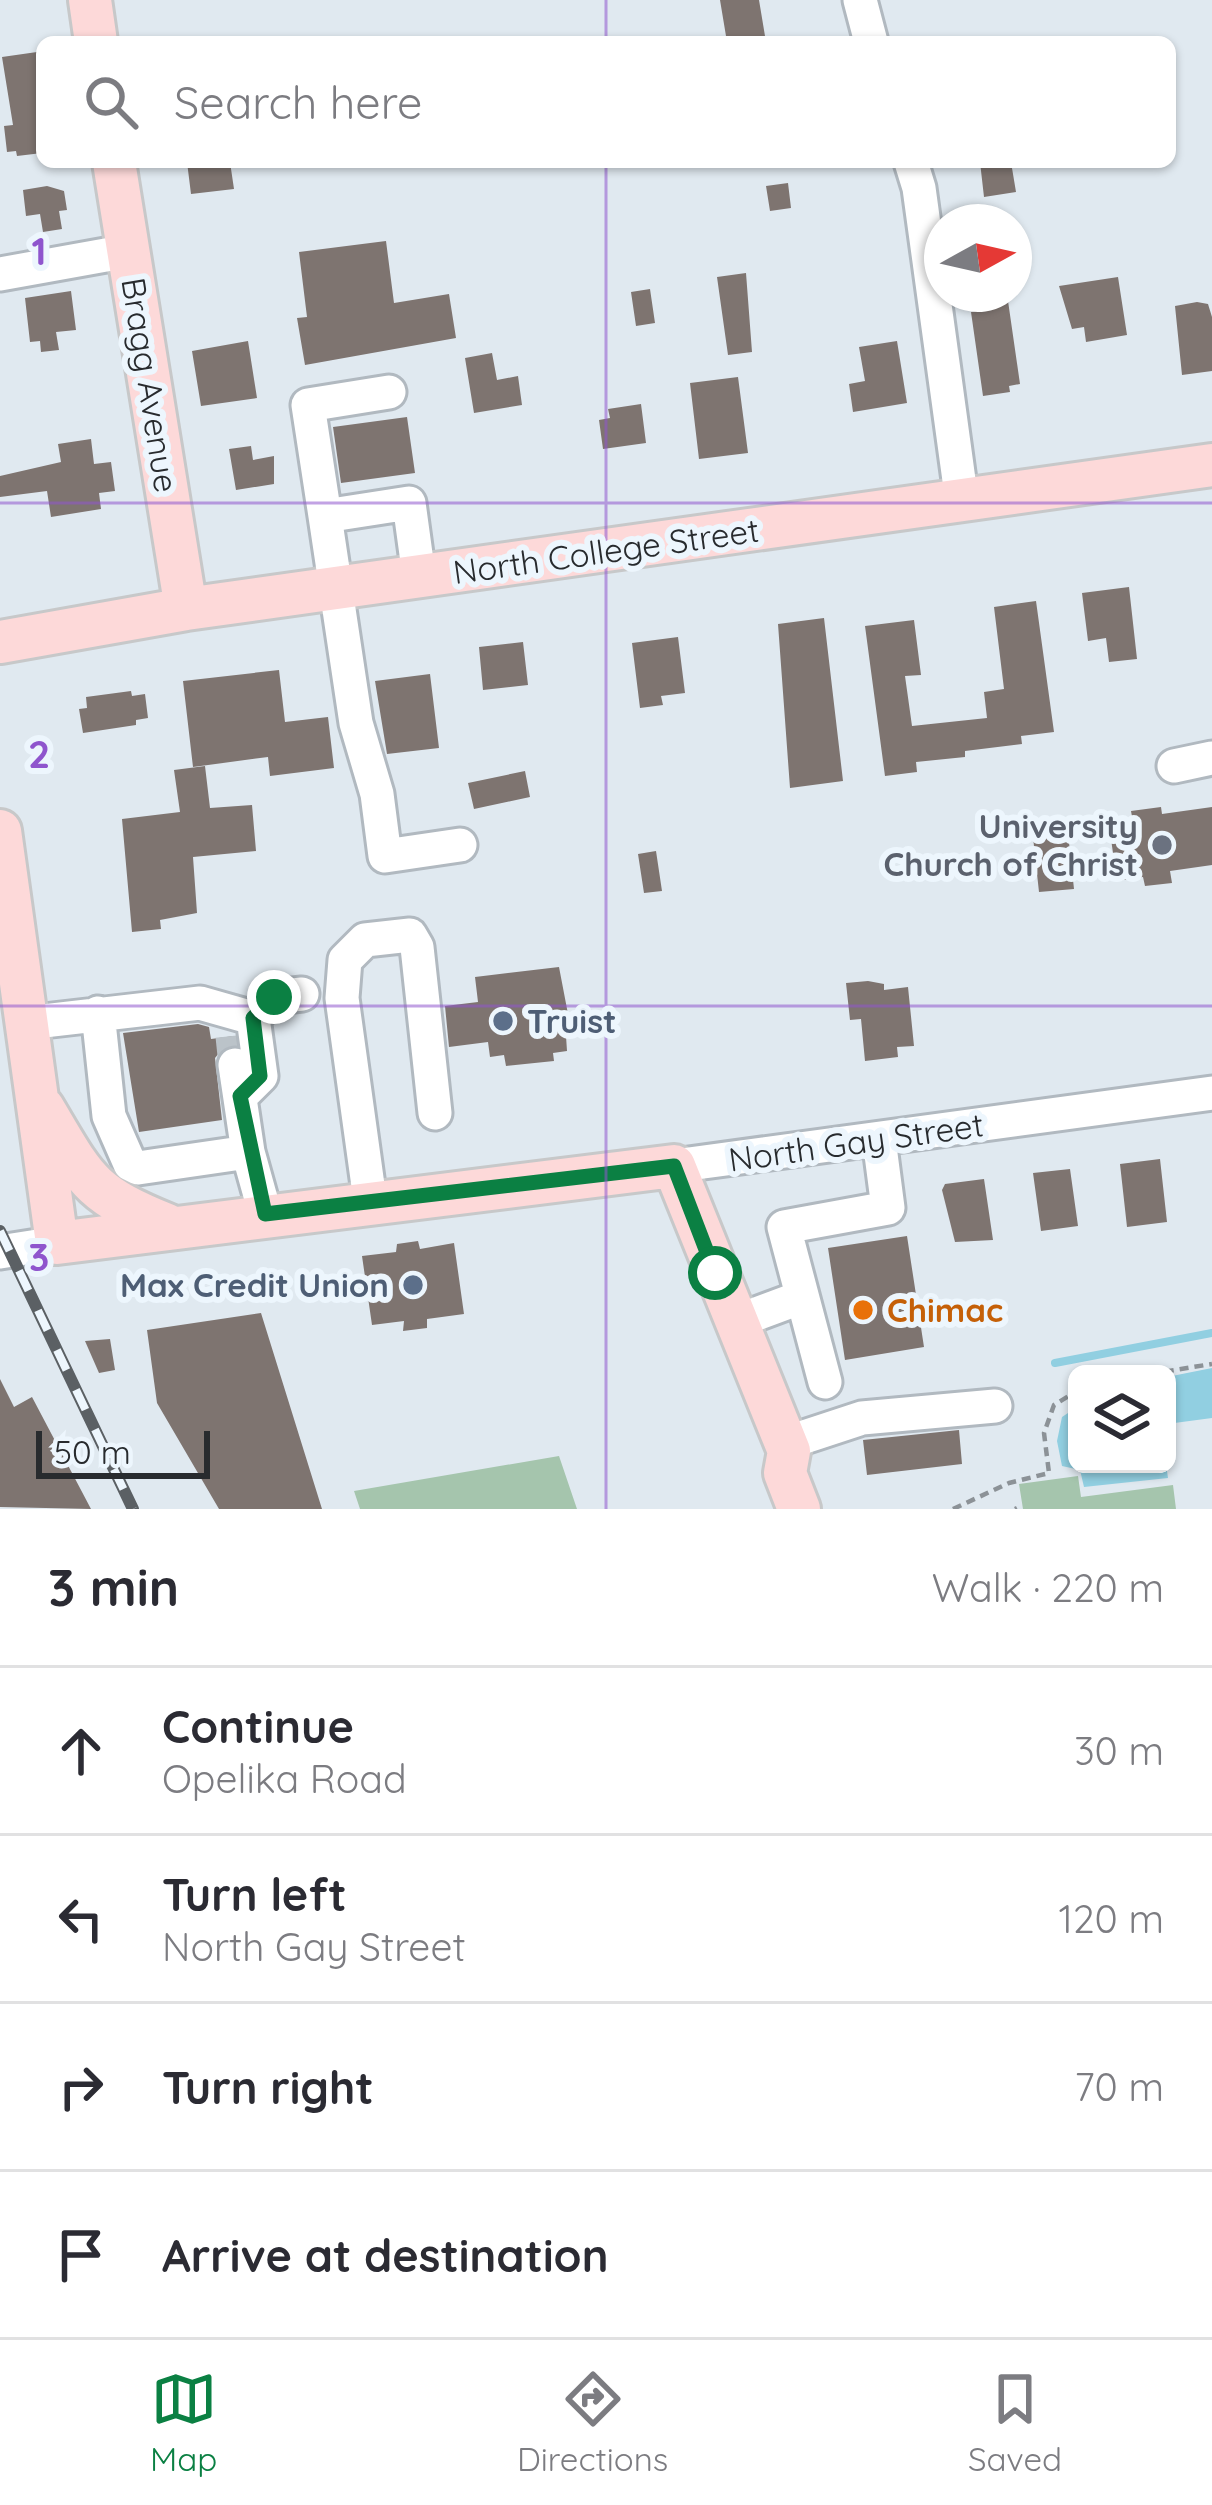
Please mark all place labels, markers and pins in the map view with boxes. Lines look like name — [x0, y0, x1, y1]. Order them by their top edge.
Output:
place label: University Church of Christ — [883, 805, 1138, 884]
marker: University Church of Christ — [1149, 832, 1175, 858]
place label: Truist — [527, 1000, 617, 1041]
marker: Truist — [490, 1008, 516, 1034]
place label: Max Credit Union — [120, 1264, 389, 1305]
marker: Max Credit Union — [400, 1272, 426, 1298]
place label: Chimac — [887, 1289, 1003, 1330]
marker: Chimac — [850, 1297, 876, 1323]

